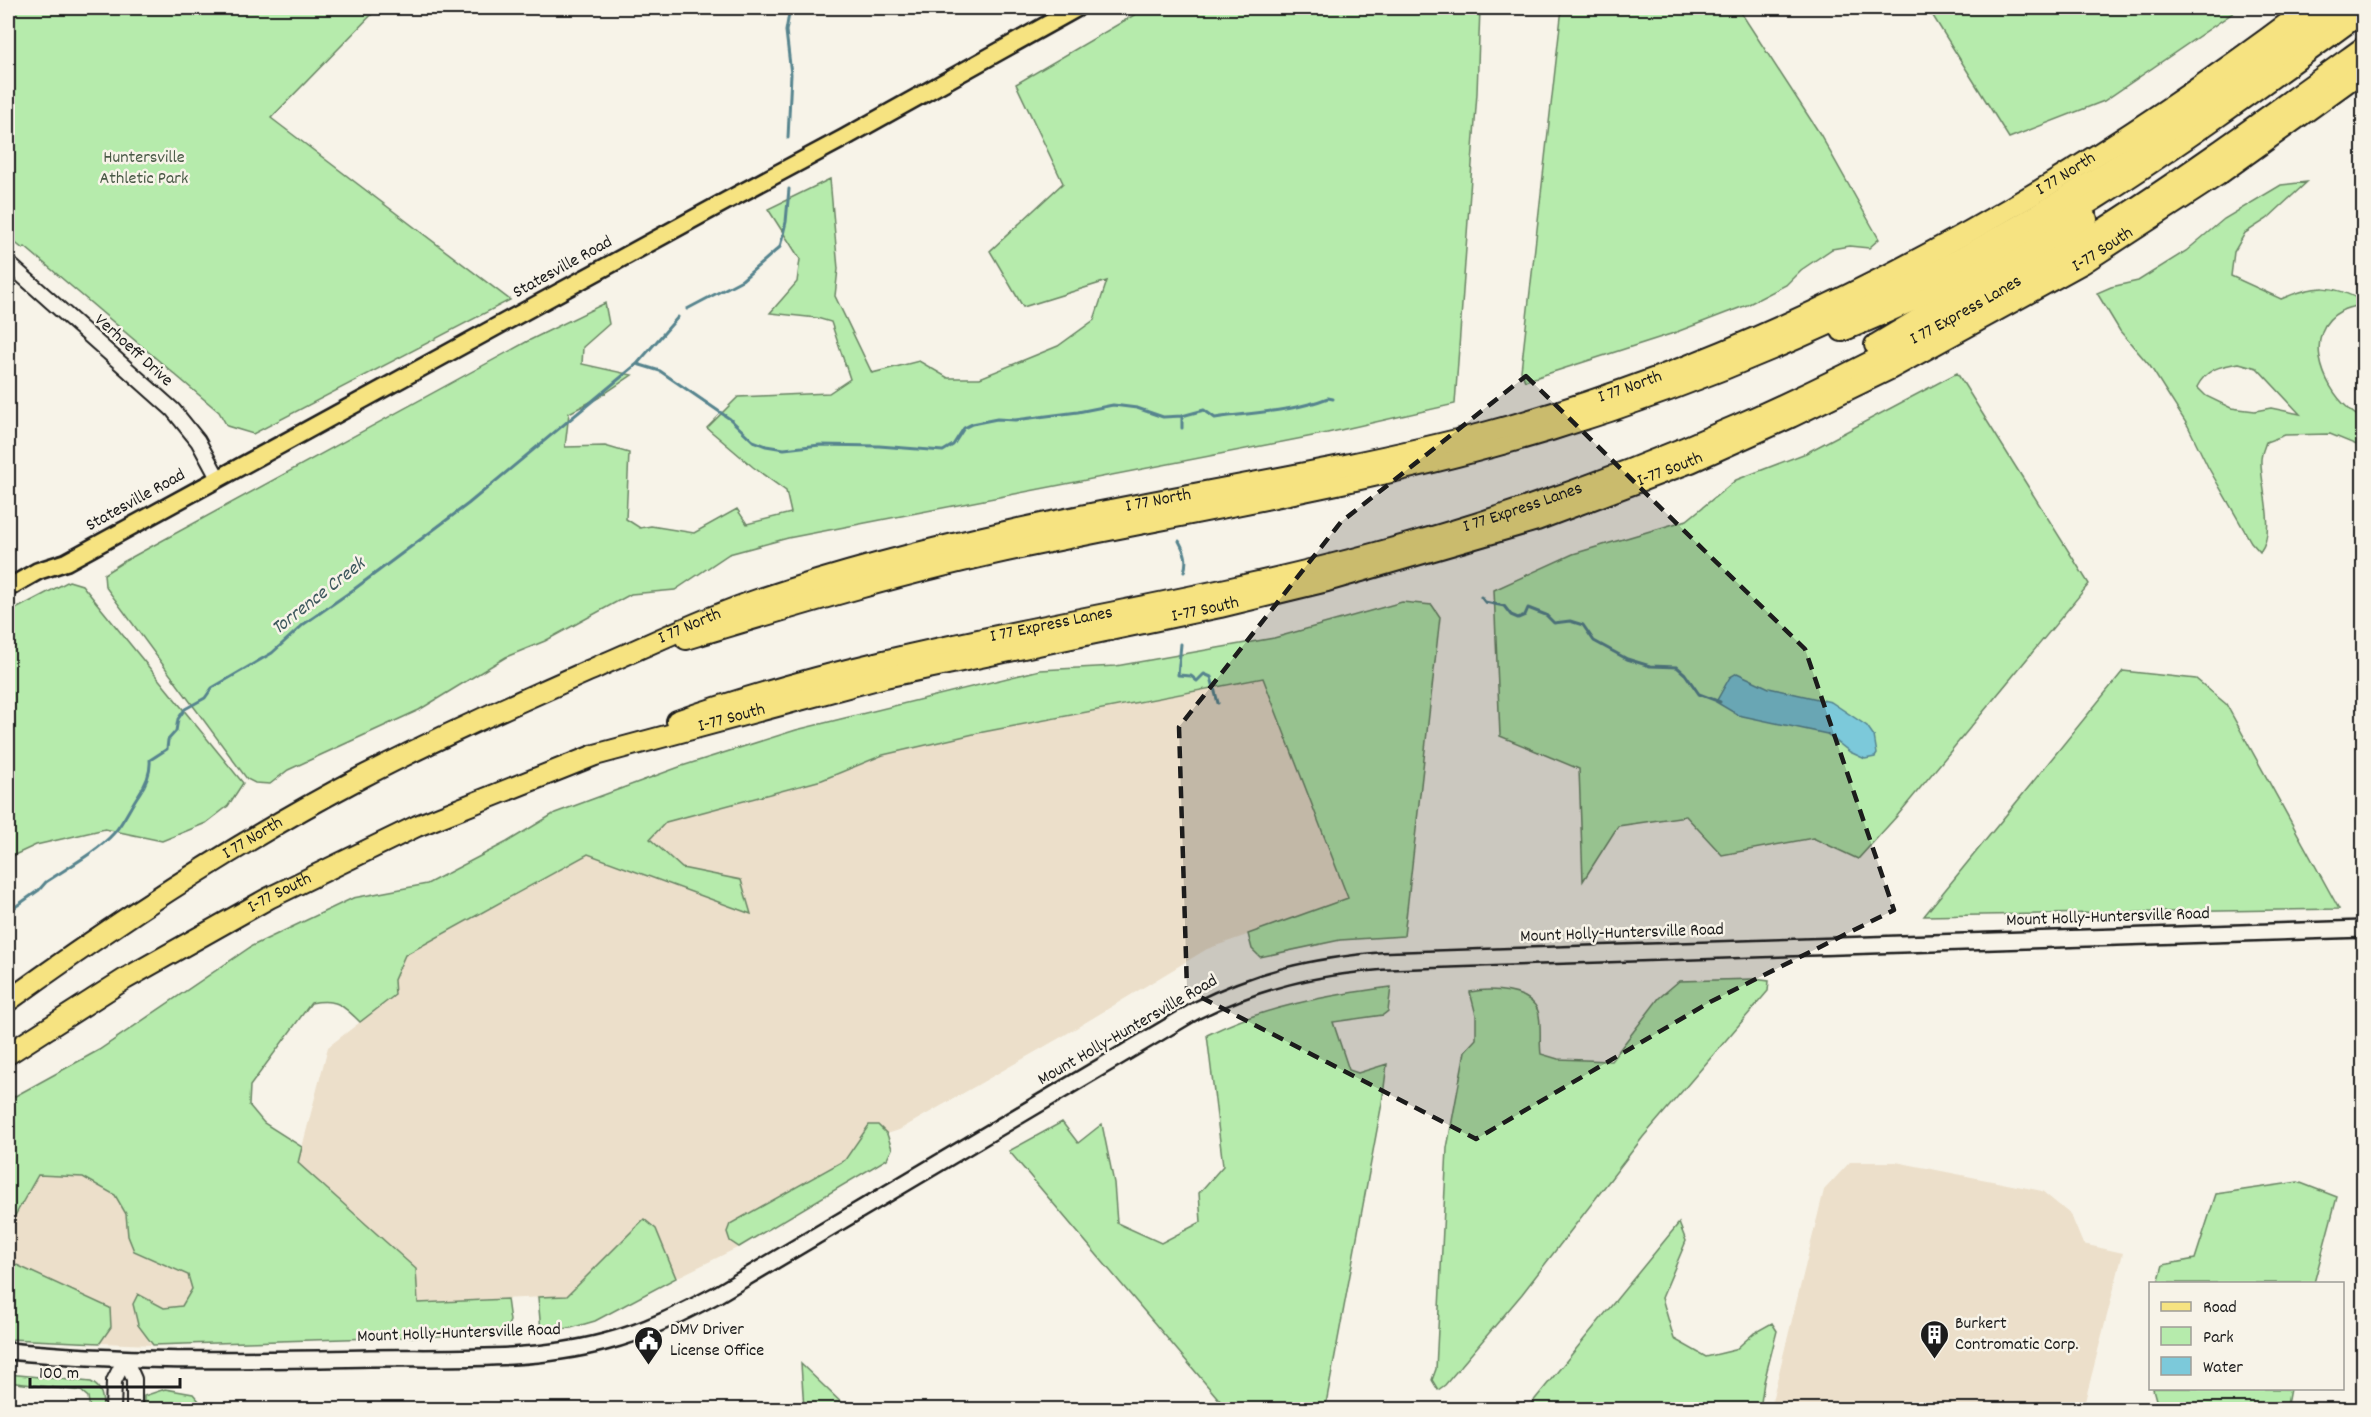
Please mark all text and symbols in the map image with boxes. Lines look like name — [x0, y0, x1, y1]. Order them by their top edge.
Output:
park label: Huntersville Athletic Park — [100, 146, 188, 192]
street label: I 77 North — [2031, 146, 2101, 202]
street label: I-77 South — [2068, 221, 2138, 279]
street label: Statesville Road — [509, 230, 617, 306]
street label: I 77 Express Lanes — [1906, 269, 2027, 352]
street label: Verhoeff Drive — [88, 309, 178, 393]
street label: I 77 North — [1595, 364, 1666, 410]
street label: I-77 South — [1634, 446, 1707, 494]
street label: Statesville Road — [82, 463, 190, 539]
street label: I 77 Express Lanes — [1460, 476, 1586, 540]
street label: I 77 North — [1123, 482, 1193, 519]
water label: Torrence Creek — [266, 550, 373, 643]
street label: I-77 South — [1169, 590, 1242, 629]
street label: I 77 Express Lanes — [988, 600, 1115, 650]
street label: I 77 North — [654, 602, 725, 651]
street label: I-77 South — [695, 697, 768, 739]
street label: I 77 North — [218, 811, 288, 866]
street label: I-77 South — [243, 867, 316, 920]
street label: Mount Holly-Huntersville Road — [2006, 902, 2210, 934]
street label: Mount Holly-Huntersville Road — [1520, 918, 1724, 950]
street label: Mount Holly-Huntersville Road — [1033, 969, 1223, 1093]
legend — [2149, 1282, 2344, 1390]
text: Road — [2203, 1296, 2237, 1321]
place label: Burkert Contromatic Corp. — [1955, 1312, 2079, 1358]
street label: Mount Holly-Huntersville Road — [357, 1318, 561, 1350]
place label: DMV Driver License Office — [670, 1318, 764, 1364]
building icon: Burkert Contromatic Corp. — [1918, 1318, 1950, 1360]
public building icon: DMV Driver License Office — [633, 1324, 665, 1366]
text: Park — [2203, 1326, 2234, 1351]
scale bar — [30, 1351, 180, 1389]
text: Water — [2203, 1356, 2243, 1381]
text: 100 m — [39, 1362, 79, 1387]

